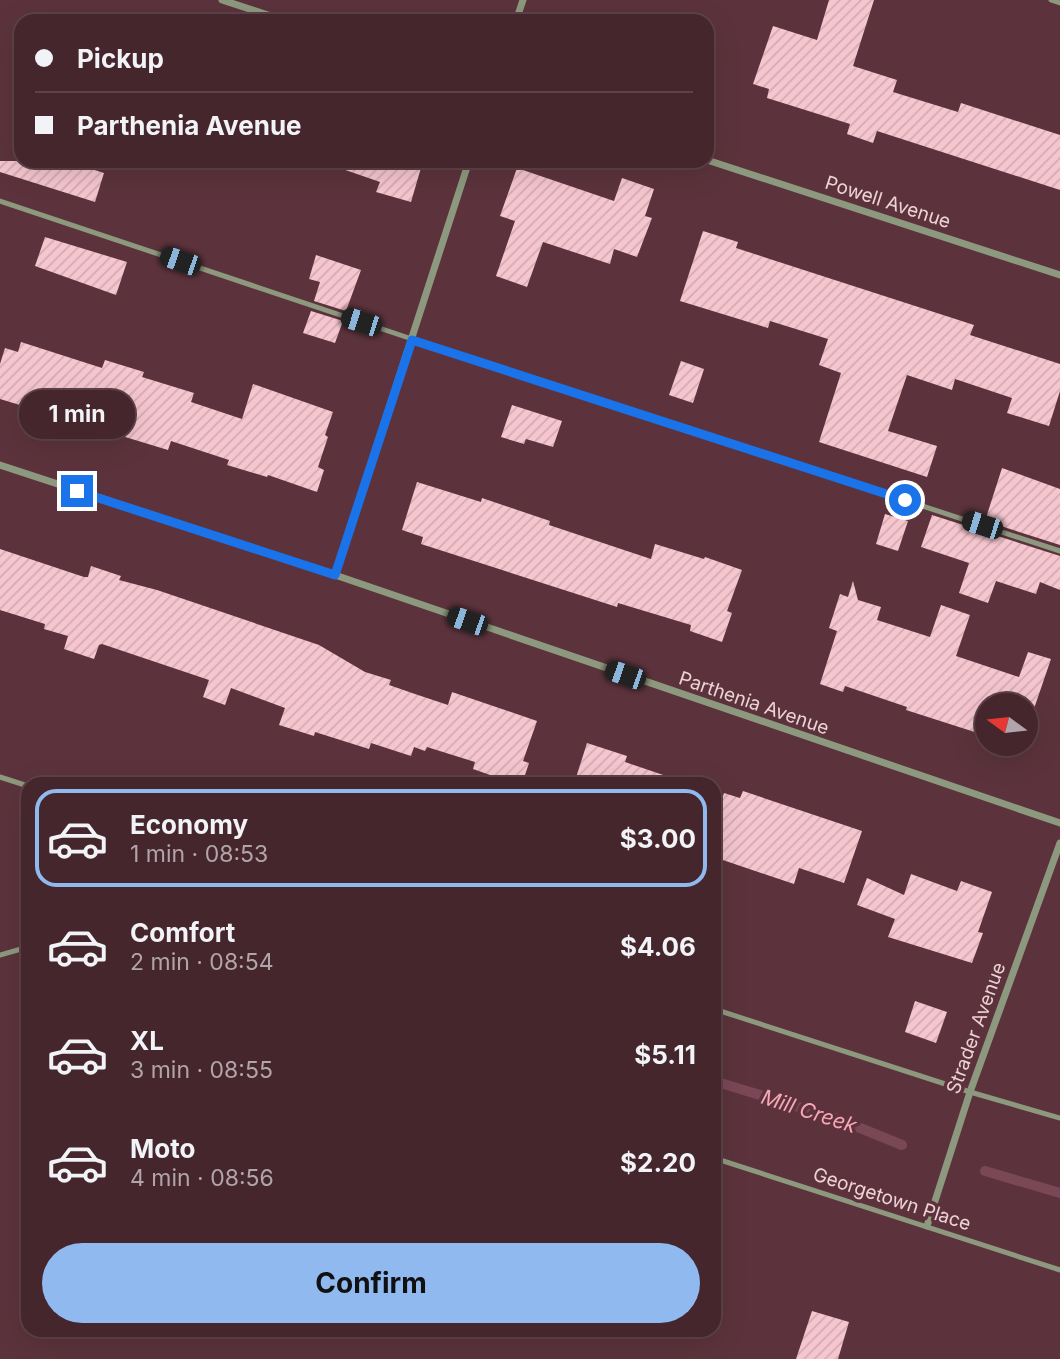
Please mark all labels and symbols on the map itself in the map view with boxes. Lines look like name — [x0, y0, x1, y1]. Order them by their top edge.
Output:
street label: Powell Avenue — [822, 171, 954, 233]
car — [157, 244, 204, 278]
car — [338, 306, 385, 338]
callout: 1 min — [19, 390, 135, 438]
route end — [61, 475, 93, 507]
route start — [889, 484, 921, 516]
car — [959, 509, 1006, 541]
car — [444, 604, 491, 638]
car — [602, 658, 649, 692]
street label: Parthenia Avenue — [676, 667, 832, 739]
north arrow — [975, 693, 1038, 756]
street label: Strader Avenue — [942, 959, 1010, 1097]
water label: Mill Creek — [758, 1084, 860, 1138]
street label: Georgetown Place — [810, 1163, 974, 1235]

